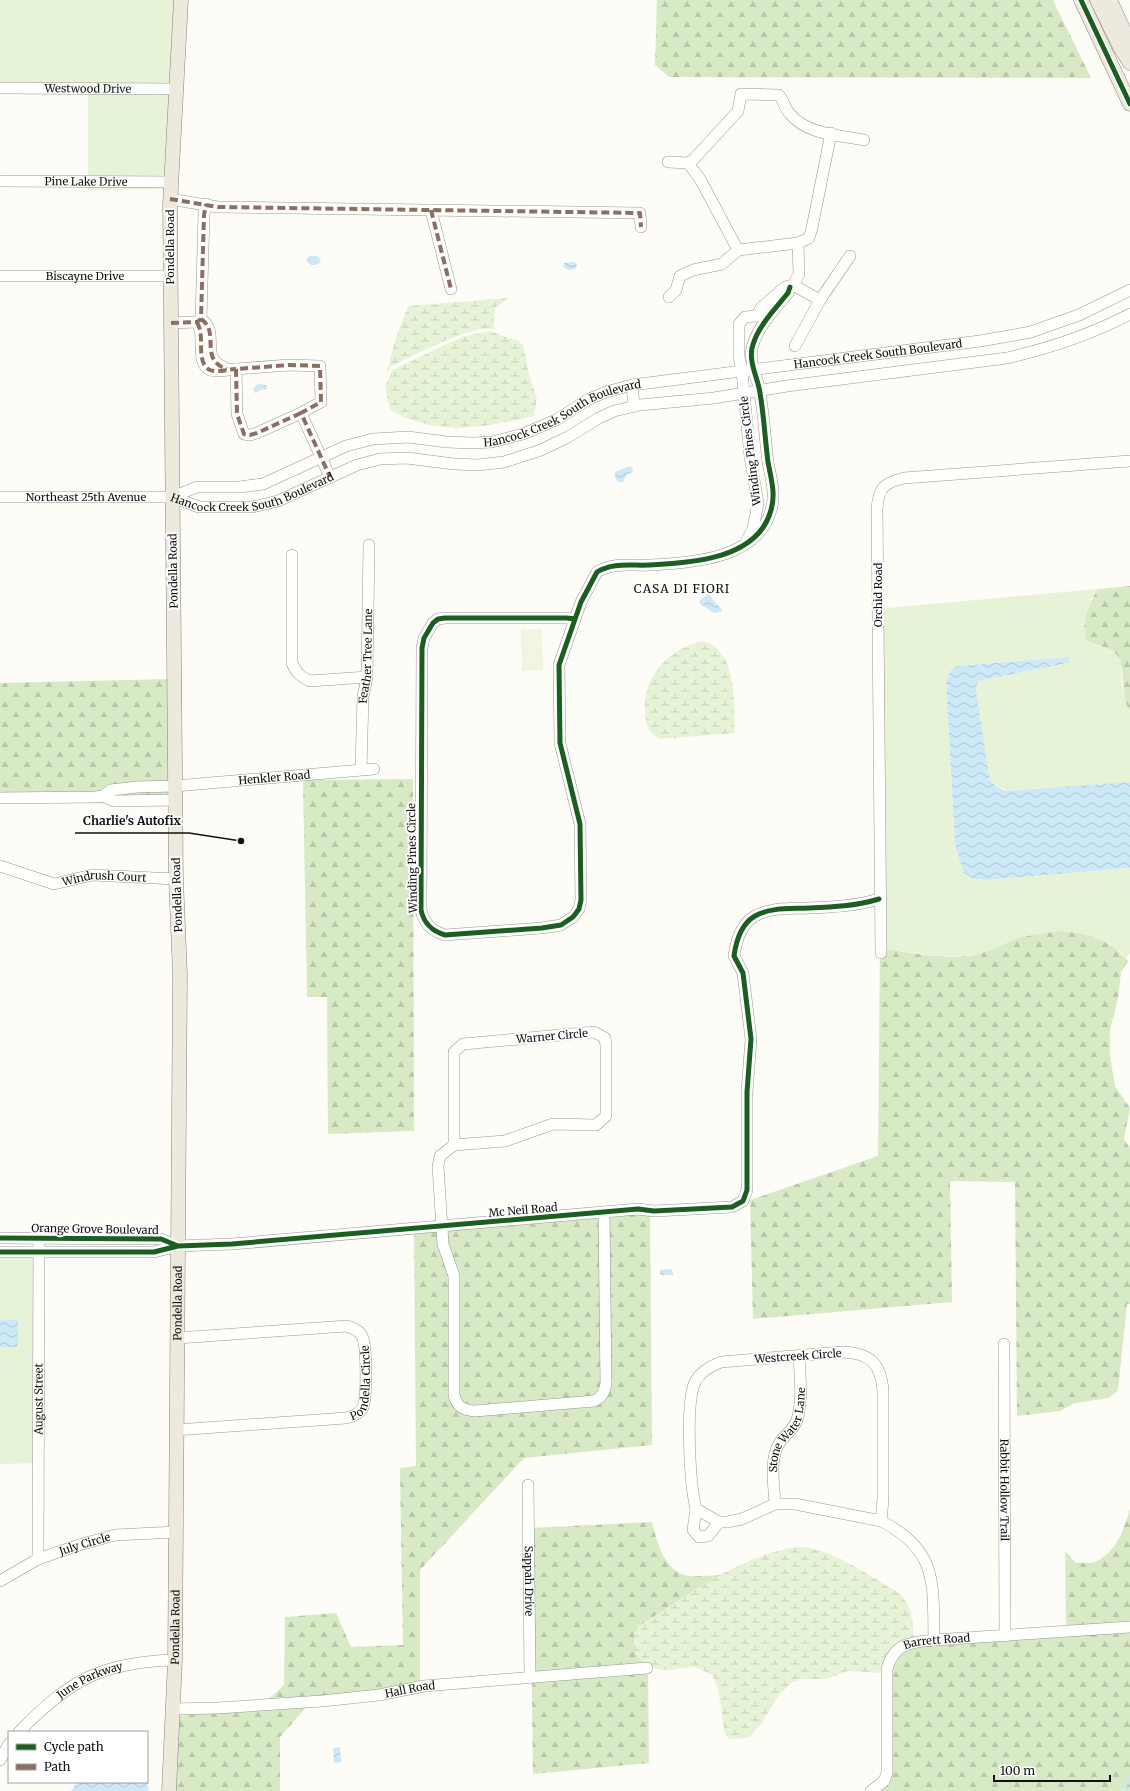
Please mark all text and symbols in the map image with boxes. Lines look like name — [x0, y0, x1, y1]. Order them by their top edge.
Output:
street label: Westwood Drive — [44, 81, 132, 96]
street label: Pine Lake Drive — [44, 174, 128, 189]
street label: Pondella Road — [163, 209, 177, 285]
street label: Biscayne Drive — [46, 269, 124, 283]
street label: Hancock Creek South Boulevard — [793, 336, 963, 371]
street label: Hancock Creek South Boulevard — [483, 377, 642, 449]
street label: Winding Pines Circle — [736, 395, 764, 507]
street label: Hancock Creek South Boulevard — [169, 469, 336, 514]
street label: Northeast 25th Avenue — [26, 490, 146, 504]
street label: Pondella Road — [165, 533, 181, 609]
street label: Orchid Road — [871, 562, 885, 627]
district label: CASA DI FIORI — [634, 581, 730, 596]
street label: Feather Tree Lane — [356, 608, 375, 704]
street label: Henkler Road — [238, 767, 311, 788]
street label: Winding Pines Circle — [404, 803, 420, 914]
callout: Charlie's Autofix — [75, 809, 189, 833]
text: Charlie's Autofix — [83, 813, 182, 828]
street label: Pondella Road — [169, 857, 185, 933]
street label: Windrush Court — [60, 868, 147, 889]
street label: Warner Circle — [515, 1026, 589, 1046]
street label: Mc Neil Road — [488, 1200, 559, 1220]
street label: Orange Grove Boulevard — [31, 1221, 159, 1237]
street label: Pondella Road — [170, 1265, 185, 1341]
street label: Pondella Circle — [348, 1344, 373, 1423]
street label: Westcreek Circle — [753, 1346, 842, 1366]
street label: August Street — [31, 1362, 46, 1436]
street label: Stone Water Lane — [766, 1387, 808, 1472]
street label: Rabbit Hollow Trail — [997, 1439, 1012, 1542]
street label: July Circle — [56, 1530, 112, 1559]
street label: Sappah Drive — [522, 1546, 536, 1617]
street label: Pondella Road — [168, 1589, 183, 1665]
street label: Barrett Road — [901, 1631, 971, 1652]
street label: June Parkway — [53, 1659, 125, 1702]
street label: Hall Road — [383, 1678, 436, 1701]
legend — [8, 1731, 148, 1783]
text: Cycle path — [44, 1739, 104, 1754]
scale bar — [994, 1757, 1110, 1783]
text: Path — [44, 1759, 70, 1774]
text: 100 m — [1000, 1763, 1035, 1778]

